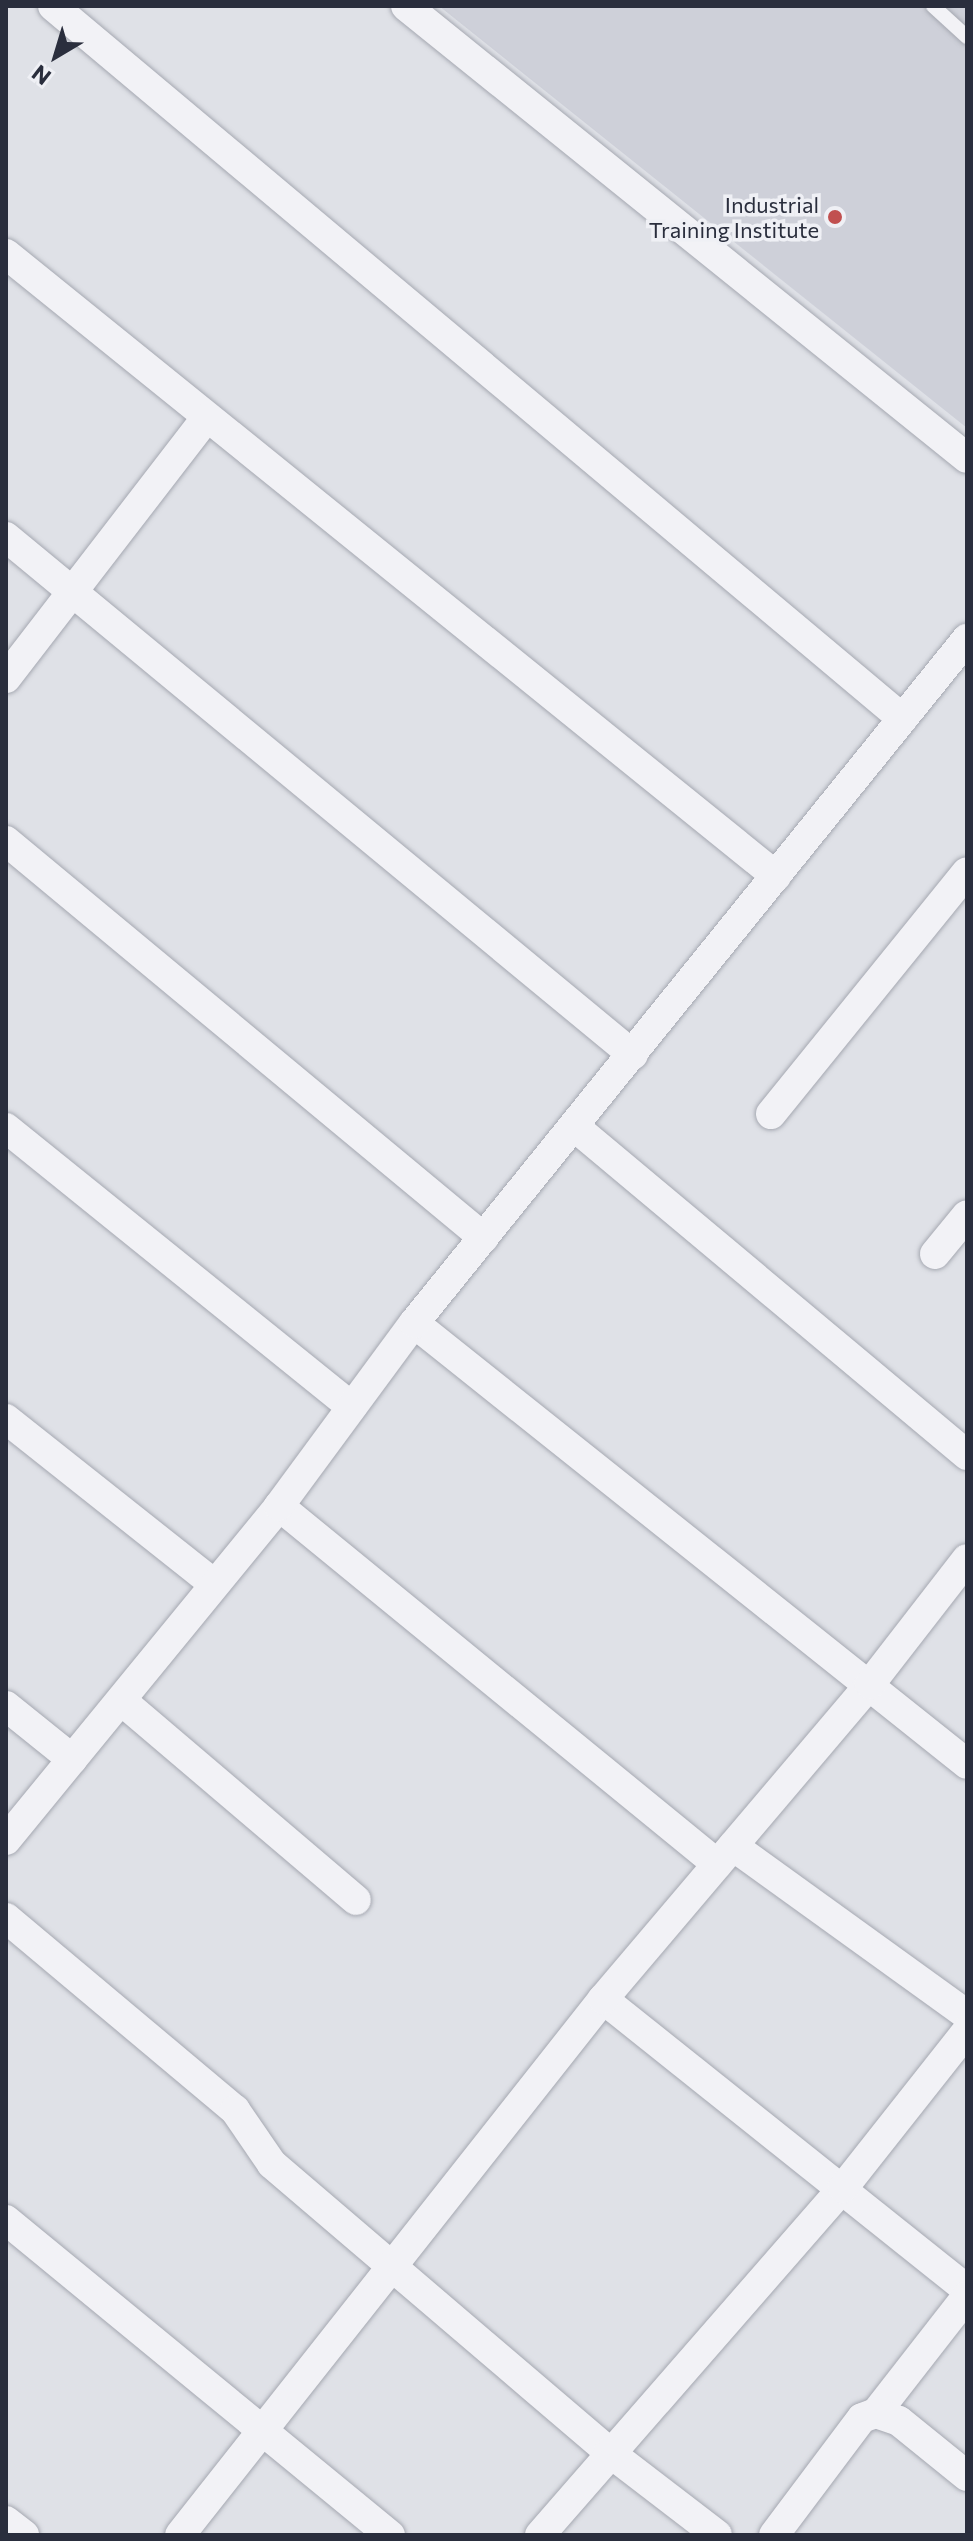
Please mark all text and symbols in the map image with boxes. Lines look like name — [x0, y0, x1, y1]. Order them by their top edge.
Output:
north arrow — [16, 16, 96, 96]
text: N — [26, 60, 56, 91]
place label: Industrial Training Institute — [649, 191, 819, 242]
marker: Industrial Training Institute — [826, 208, 844, 226]

